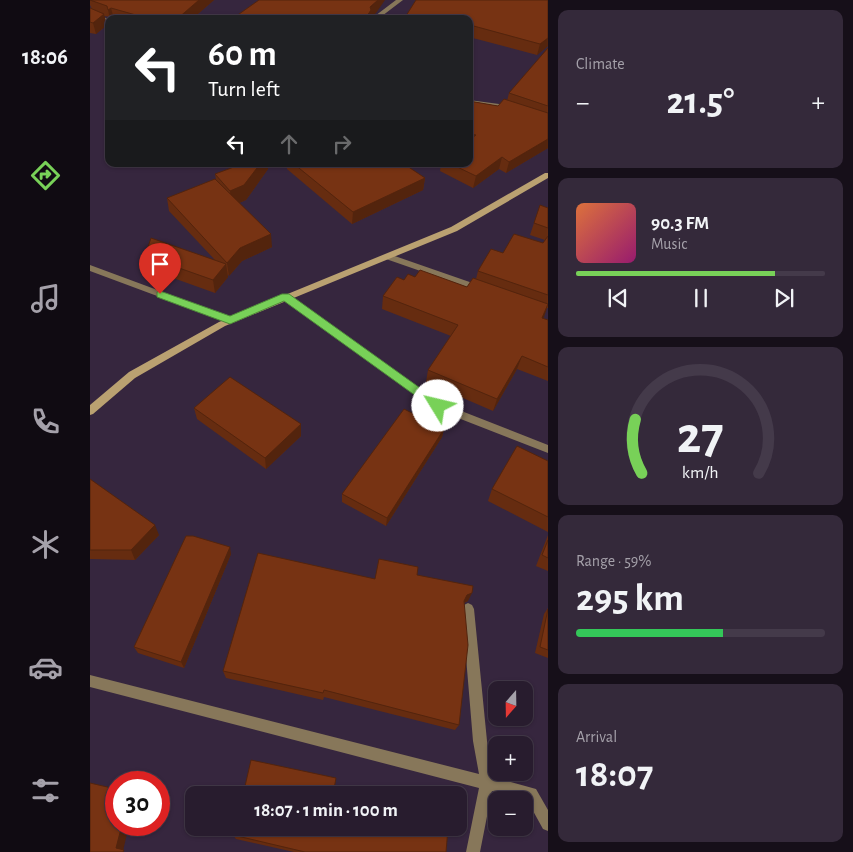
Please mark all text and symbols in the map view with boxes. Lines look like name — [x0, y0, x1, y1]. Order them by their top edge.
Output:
icon: left — [125, 35, 190, 100]
text: 60 m — [208, 37, 277, 72]
text: 18:06 — [22, 46, 68, 68]
text: Climate — [576, 56, 625, 72]
text: Turn left — [208, 78, 280, 100]
text: 21.5° — [667, 83, 734, 121]
text: − — [576, 89, 589, 117]
text: + — [812, 89, 825, 117]
icon: left — [222, 130, 250, 158]
icon: ahead — [275, 130, 303, 158]
icon: right — [328, 130, 356, 158]
icon: directions — [28, 158, 63, 193]
text: 90.3 FM — [651, 214, 709, 233]
text: Music — [651, 236, 687, 252]
pin — [139, 243, 181, 294]
icon: arrive — [146, 250, 174, 278]
icon: music — [28, 281, 63, 316]
icon: previous — [604, 284, 632, 312]
icon: pause — [687, 284, 715, 312]
icon: next — [770, 284, 798, 312]
position arrow — [411, 379, 463, 431]
icon: phone — [28, 404, 63, 439]
text: 27 — [677, 410, 724, 462]
text: km/h — [682, 464, 719, 482]
icon: climate — [28, 527, 63, 562]
text: Range · 59% — [576, 553, 652, 569]
text: 295 km — [576, 580, 684, 618]
icon: car — [28, 650, 63, 685]
north arrow — [488, 681, 532, 726]
map controls — [488, 681, 533, 836]
text: Arrival — [576, 729, 617, 745]
button: + — [488, 736, 533, 781]
text: 18:07 — [576, 756, 653, 794]
speed limit sign: 30 — [105, 771, 170, 836]
icon: filters — [28, 773, 63, 808]
button: − — [488, 791, 533, 836]
text: 18:07 · 1 min · 100 m — [254, 801, 398, 820]

